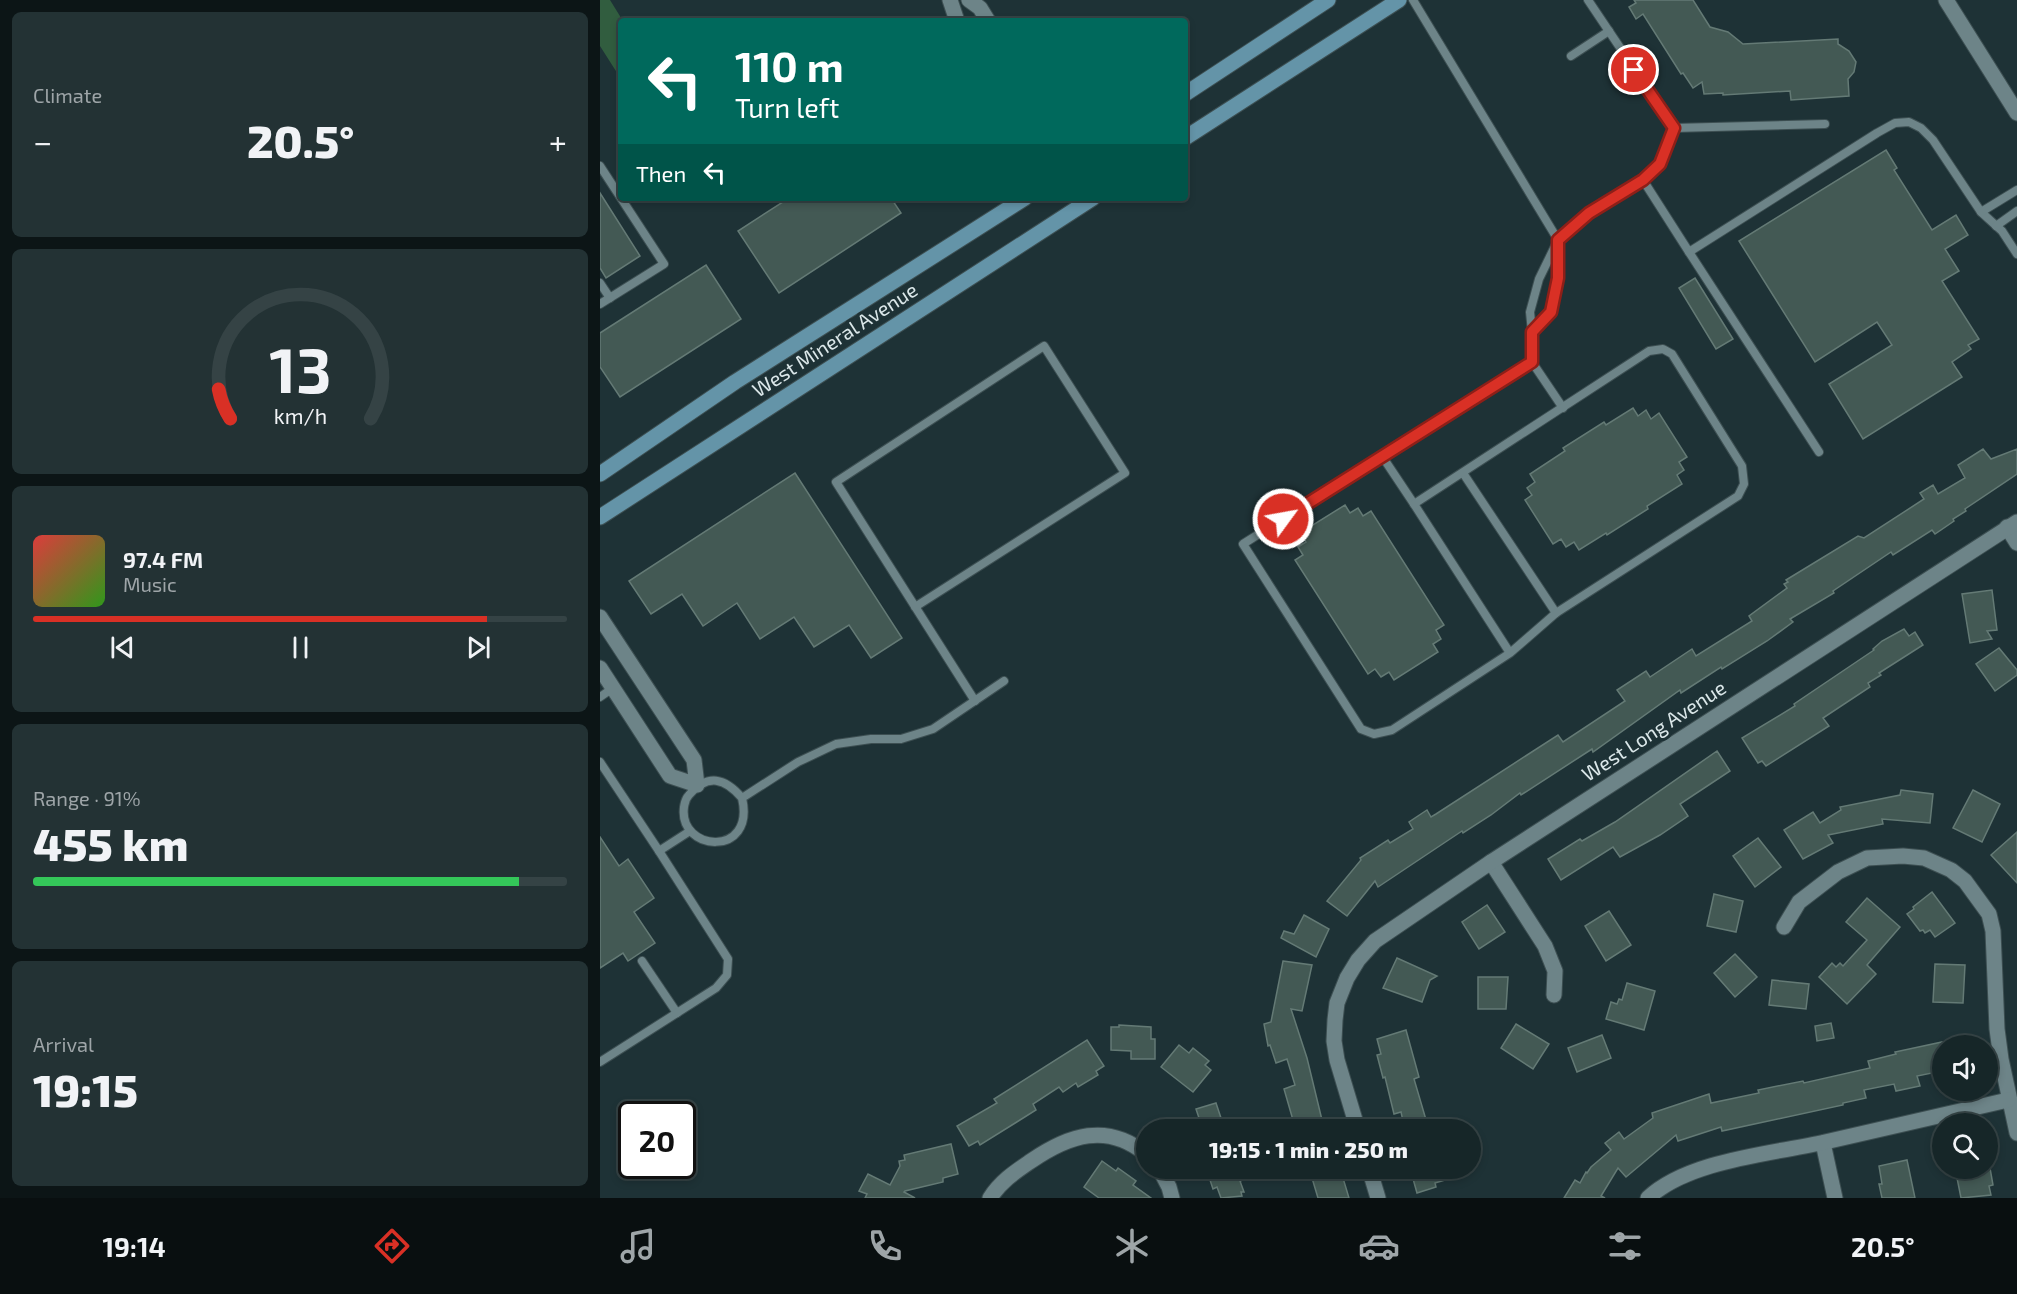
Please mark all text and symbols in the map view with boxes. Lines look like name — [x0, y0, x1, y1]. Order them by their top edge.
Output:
text: 110 m — [735, 40, 844, 90]
icon: left — [636, 42, 714, 120]
pin — [1608, 44, 1659, 95]
icon: arrive — [1617, 53, 1650, 86]
text: Climate — [33, 83, 102, 107]
text: Turn left — [735, 91, 839, 123]
text: 20.5° — [247, 113, 354, 167]
text: − — [33, 121, 52, 161]
text: + — [549, 121, 567, 161]
icon: left — [698, 156, 731, 189]
text: Then — [636, 160, 686, 186]
street label: West Mineral Avenue — [747, 277, 921, 401]
text: 13 — [269, 331, 331, 406]
text: km/h — [273, 403, 327, 428]
position arrow — [1251, 487, 1315, 551]
text: 97.4 FM — [123, 546, 203, 572]
text: Music — [123, 572, 177, 596]
icon: previous — [106, 631, 139, 664]
icon: pause — [284, 631, 317, 664]
icon: next — [462, 631, 495, 664]
street label: West Long Avenue — [1577, 675, 1730, 786]
text: Range · 91% — [33, 786, 141, 810]
text: 455 km — [33, 816, 188, 870]
text: Arrival — [33, 1032, 94, 1056]
map controls — [1932, 1035, 1998, 1179]
button: sound — [1932, 1035, 1998, 1101]
text: 19:15 — [33, 1062, 138, 1116]
speed limit sign: 20 — [618, 1101, 696, 1179]
button: search — [1932, 1113, 1998, 1179]
text: 19:15 · 1 min · 250 m — [1209, 1136, 1408, 1162]
icon: directions — [371, 1225, 413, 1267]
icon: music — [617, 1225, 659, 1267]
icon: phone — [864, 1225, 906, 1267]
icon: climate — [1111, 1225, 1153, 1267]
icon: car — [1358, 1225, 1400, 1267]
icon: filters — [1604, 1225, 1646, 1267]
text: 19:14 — [102, 1230, 166, 1262]
text: 20.5° — [1851, 1230, 1915, 1262]

